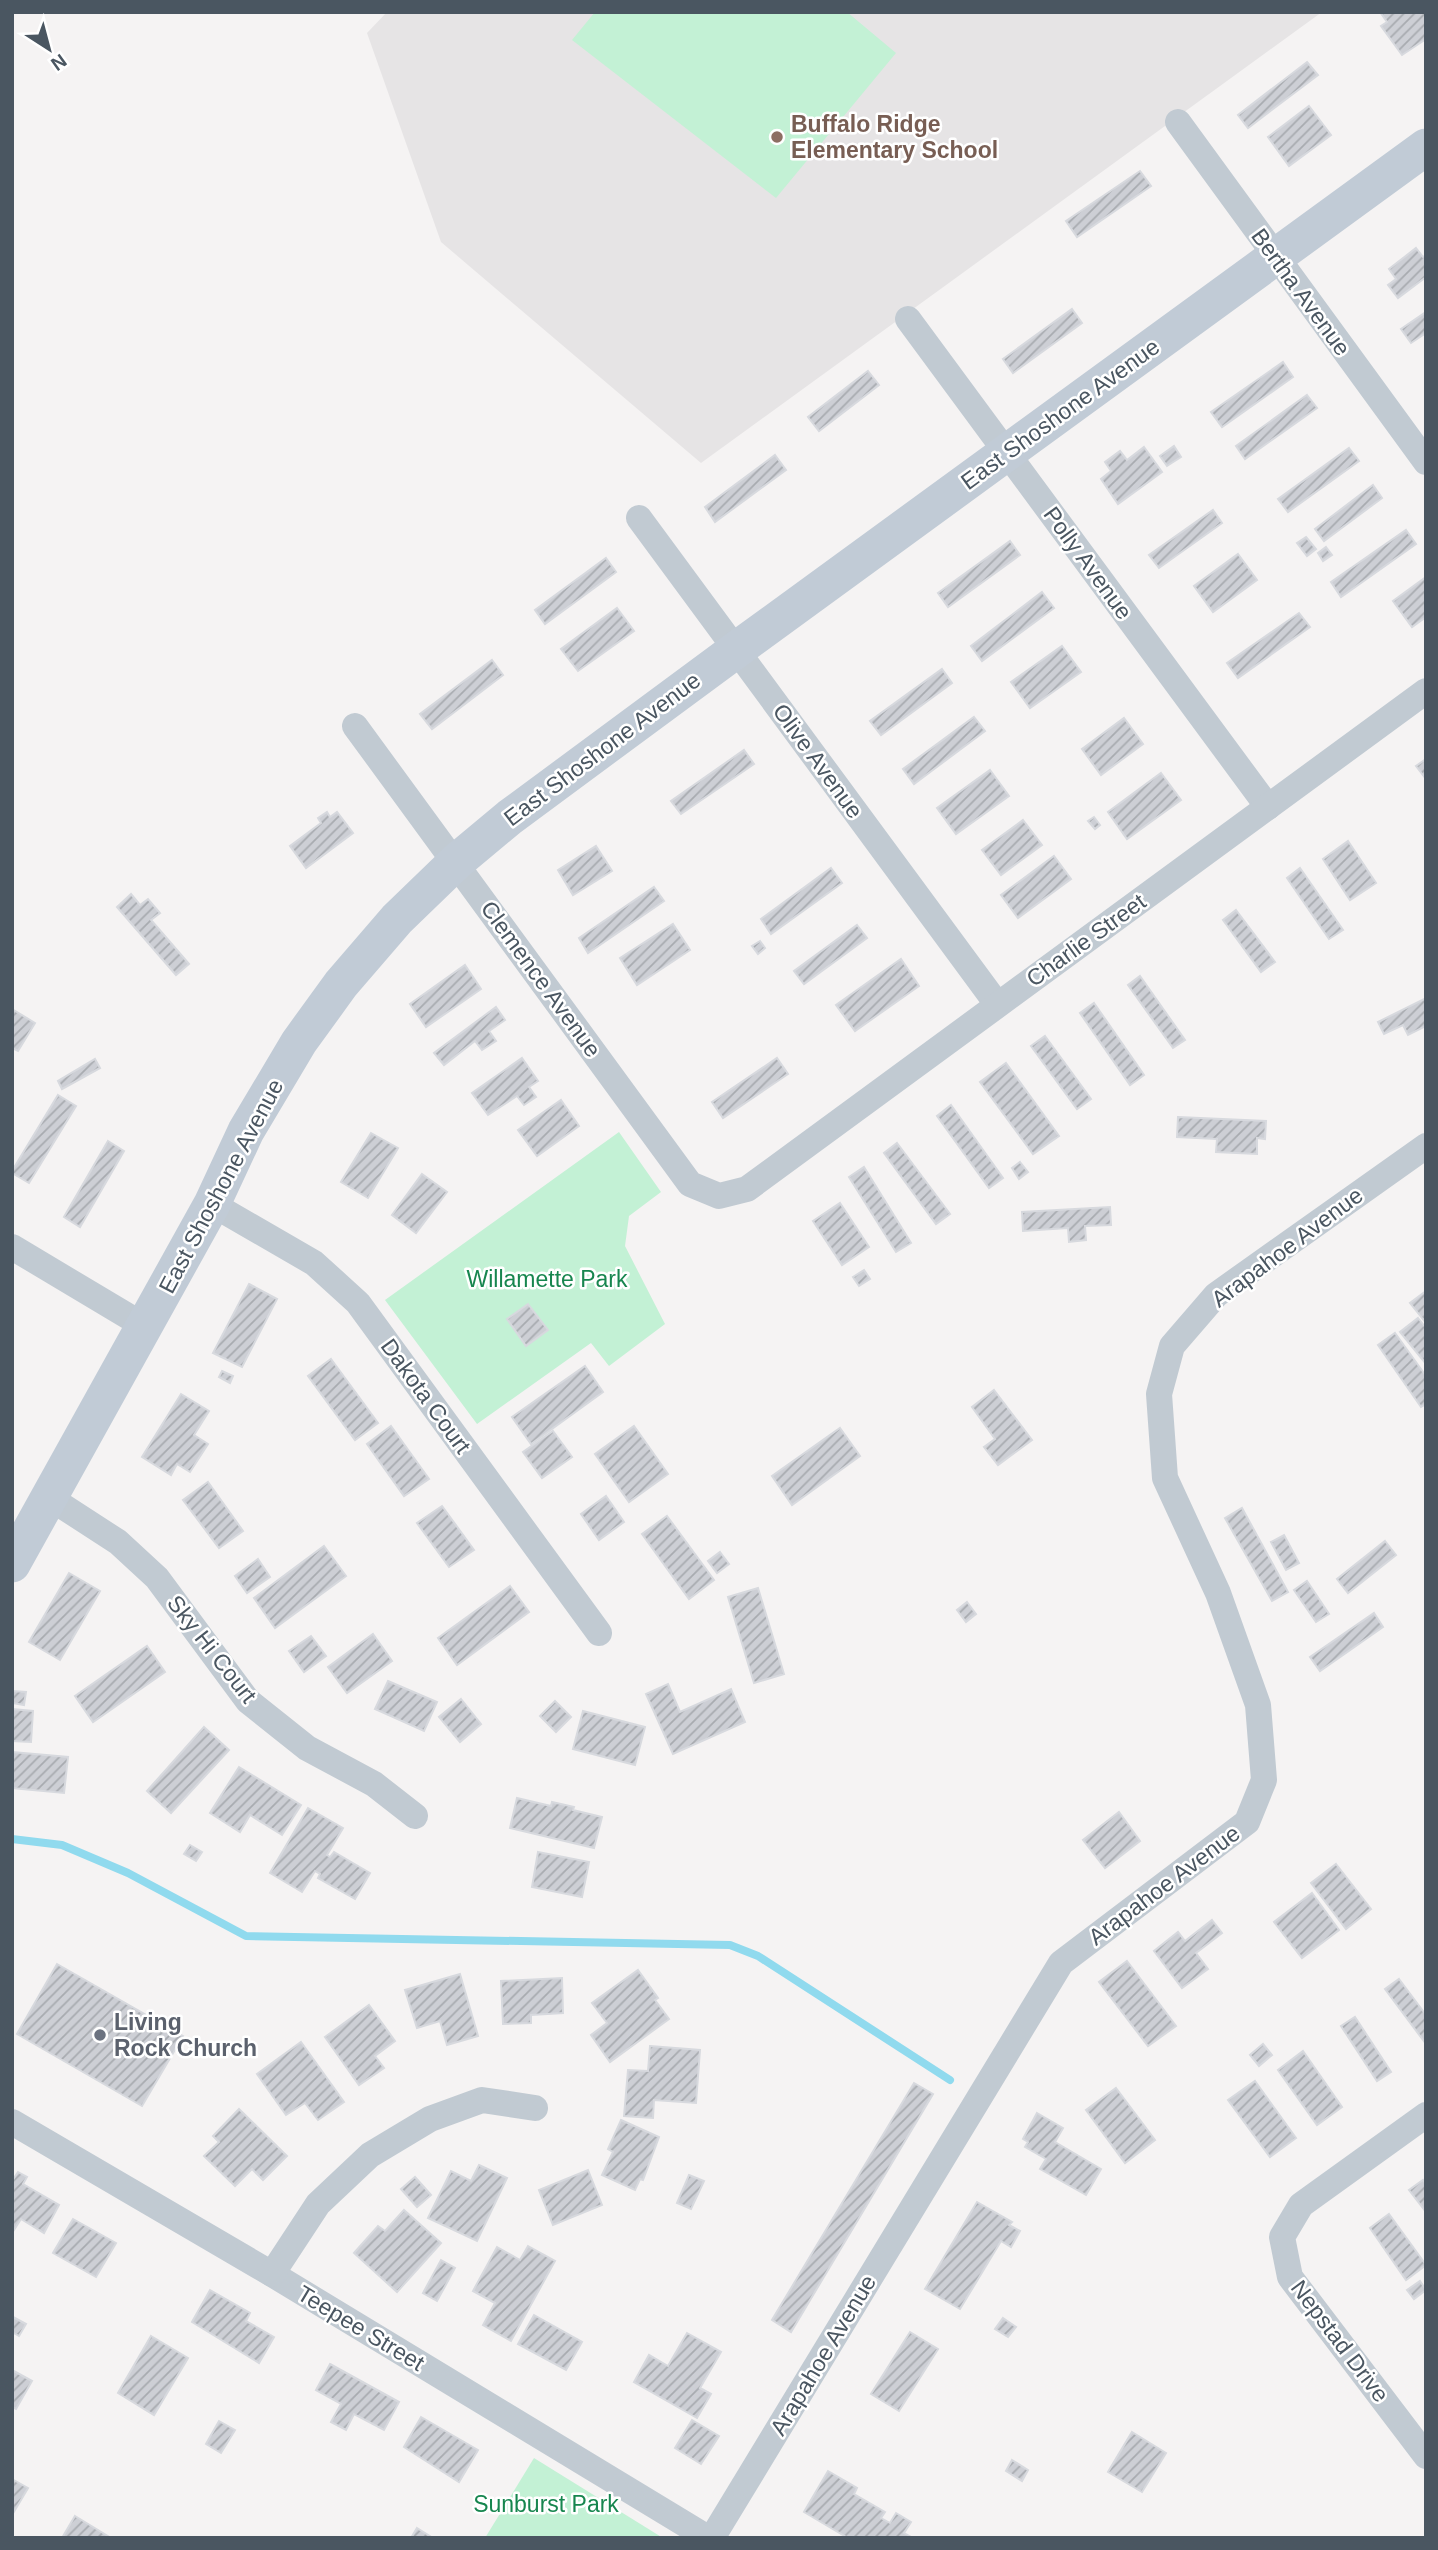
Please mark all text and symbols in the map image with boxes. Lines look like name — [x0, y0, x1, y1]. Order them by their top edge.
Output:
north arrow — [14, 14, 84, 84]
text: N — [47, 50, 70, 75]
place label: Buffalo Ridge Elementary School — [791, 111, 998, 163]
marker: Buffalo Ridge Elementary School — [769, 129, 785, 145]
street label: Bertha Avenue — [1246, 223, 1356, 361]
street label: East Shoshone Avenue — [956, 333, 1164, 495]
street label: Polly Avenue — [1039, 502, 1137, 624]
street label: East Shoshone Avenue — [499, 667, 705, 831]
street label: Olive Avenue — [768, 699, 868, 823]
street label: Charlie Street — [1021, 888, 1151, 992]
street label: Clemence Avenue — [476, 896, 606, 1062]
street label: East Shoshone Avenue — [153, 1075, 289, 1297]
street label: Arapahoe Avenue — [1206, 1182, 1368, 1312]
park label: Willamette Park — [466, 1266, 628, 1292]
street label: Dakota Court — [376, 1334, 477, 1459]
street label: Sky Hi Court — [162, 1590, 262, 1708]
street label: Arapahoe Avenue — [1083, 1820, 1245, 1950]
place label: Living Rock Church — [114, 2009, 257, 2061]
marker: Living Rock Church — [92, 2027, 108, 2043]
street label: Arapahoe Avenue — [765, 2270, 881, 2440]
street label: Nepstad Drive — [1286, 2275, 1394, 2407]
street label: Teepee Street — [293, 2280, 430, 2376]
park label: Sunburst Park — [473, 2491, 619, 2517]

